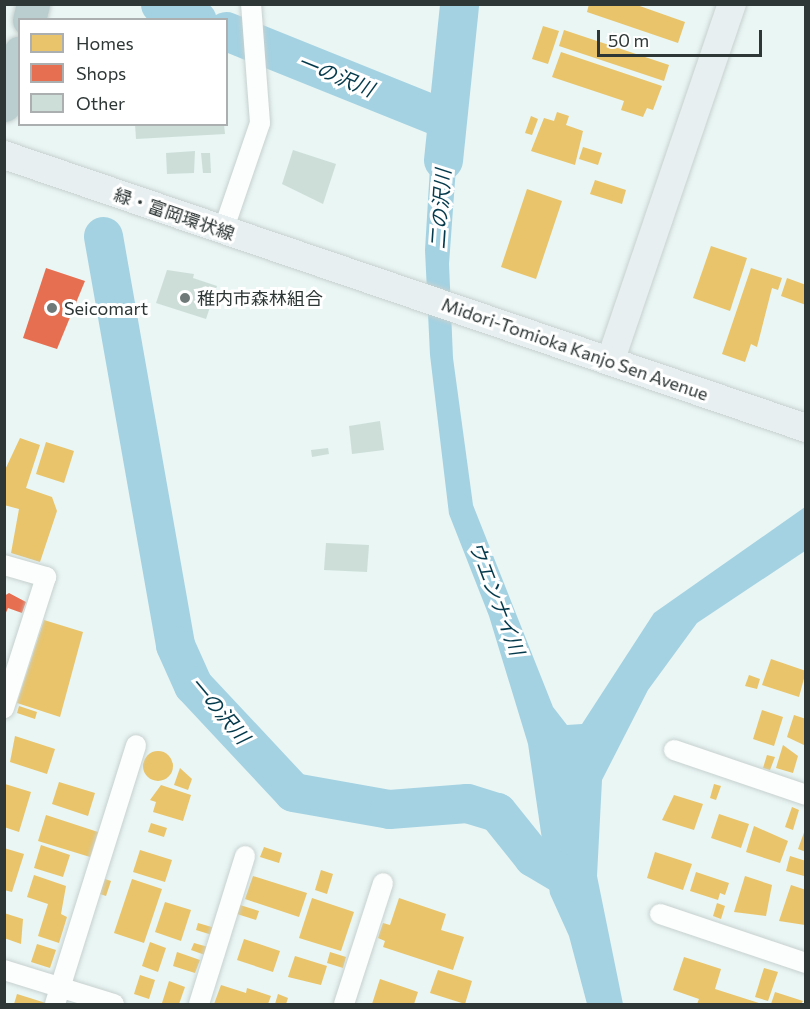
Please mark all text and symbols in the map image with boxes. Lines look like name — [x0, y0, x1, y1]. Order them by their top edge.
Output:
legend — [18, 18, 228, 126]
scale bar — [600, 18, 765, 56]
text: 50 m — [608, 29, 649, 51]
text: Homes — [76, 32, 134, 54]
water label: 一の沢川 — [294, 49, 378, 101]
text: Shops — [76, 62, 126, 84]
text: Other — [76, 92, 125, 114]
water label: 二の沢川 — [425, 168, 455, 250]
street label: 緑・富岡環状線 — [111, 183, 237, 245]
place label: 稚内市森林組合 — [197, 287, 323, 309]
marker: 稚内市森林組合 — [178, 291, 192, 305]
street label: Midori-Tomioka Kanjo Sen Avenue — [439, 293, 711, 405]
place label: Seicomart — [64, 297, 148, 319]
marker: Seicomart — [45, 301, 59, 315]
water label: ウエンナイ川 — [464, 538, 530, 658]
water label: 一の沢川 — [185, 672, 255, 748]

